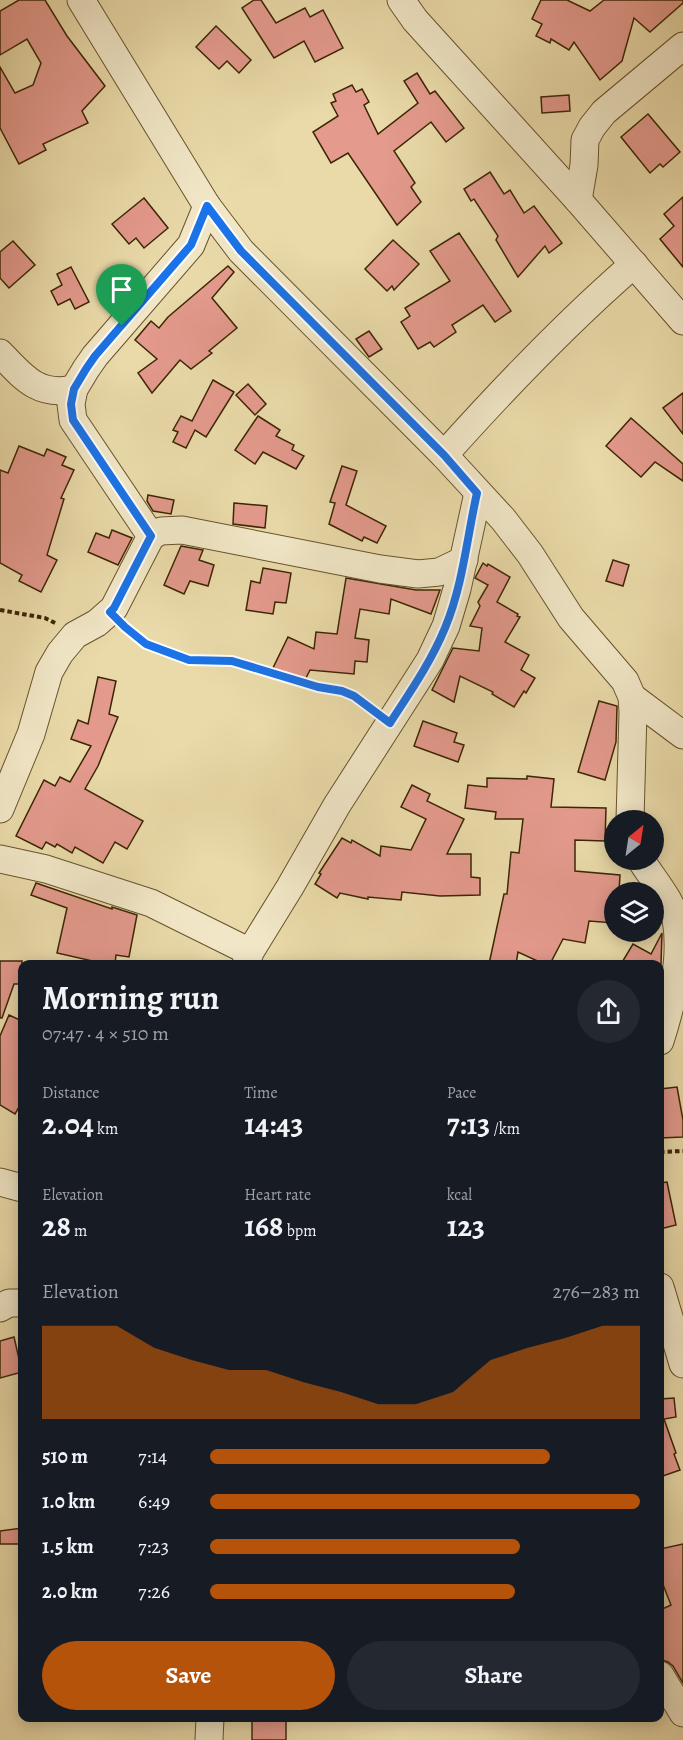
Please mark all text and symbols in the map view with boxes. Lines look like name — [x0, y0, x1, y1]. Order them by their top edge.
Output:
pin — [96, 264, 147, 326]
icon: arrive — [105, 273, 138, 306]
north arrow — [604, 810, 664, 870]
map controls — [604, 810, 664, 942]
button: layers — [604, 882, 664, 942]
text: Morning run — [42, 975, 219, 1020]
button: share — [577, 980, 640, 1043]
text: 07:47 · 4 × 510 m — [42, 1020, 169, 1047]
text: Distance — [42, 1082, 99, 1104]
text: Time — [244, 1082, 278, 1104]
text: Pace — [447, 1082, 476, 1104]
text: 2.04 — [42, 1104, 94, 1144]
text: 14:43 — [244, 1104, 303, 1144]
text: 7:13 — [447, 1104, 490, 1144]
text: km — [94, 1118, 118, 1140]
text: /km — [490, 1118, 520, 1140]
text: Elevation — [42, 1184, 103, 1206]
text: Heart rate — [244, 1184, 311, 1206]
text: kcal — [447, 1184, 472, 1206]
text: 28 — [42, 1206, 71, 1246]
text: 168 — [244, 1206, 283, 1246]
text: 123 — [447, 1206, 485, 1246]
text: m — [71, 1220, 87, 1242]
text: bpm — [283, 1220, 317, 1242]
text: Elevation — [42, 1278, 119, 1305]
text: 276–283 m — [553, 1278, 640, 1305]
text: 510 m — [42, 1443, 88, 1470]
text: 7:14 — [138, 1443, 167, 1470]
text: 1.0 km — [42, 1488, 95, 1515]
text: 6:49 — [138, 1488, 170, 1515]
text: 1.5 km — [42, 1533, 94, 1560]
text: 7:23 — [138, 1533, 169, 1560]
text: 2.0 km — [42, 1578, 98, 1605]
text: 7:26 — [138, 1578, 170, 1605]
button: Save — [42, 1641, 335, 1710]
button: Share — [347, 1641, 640, 1710]

